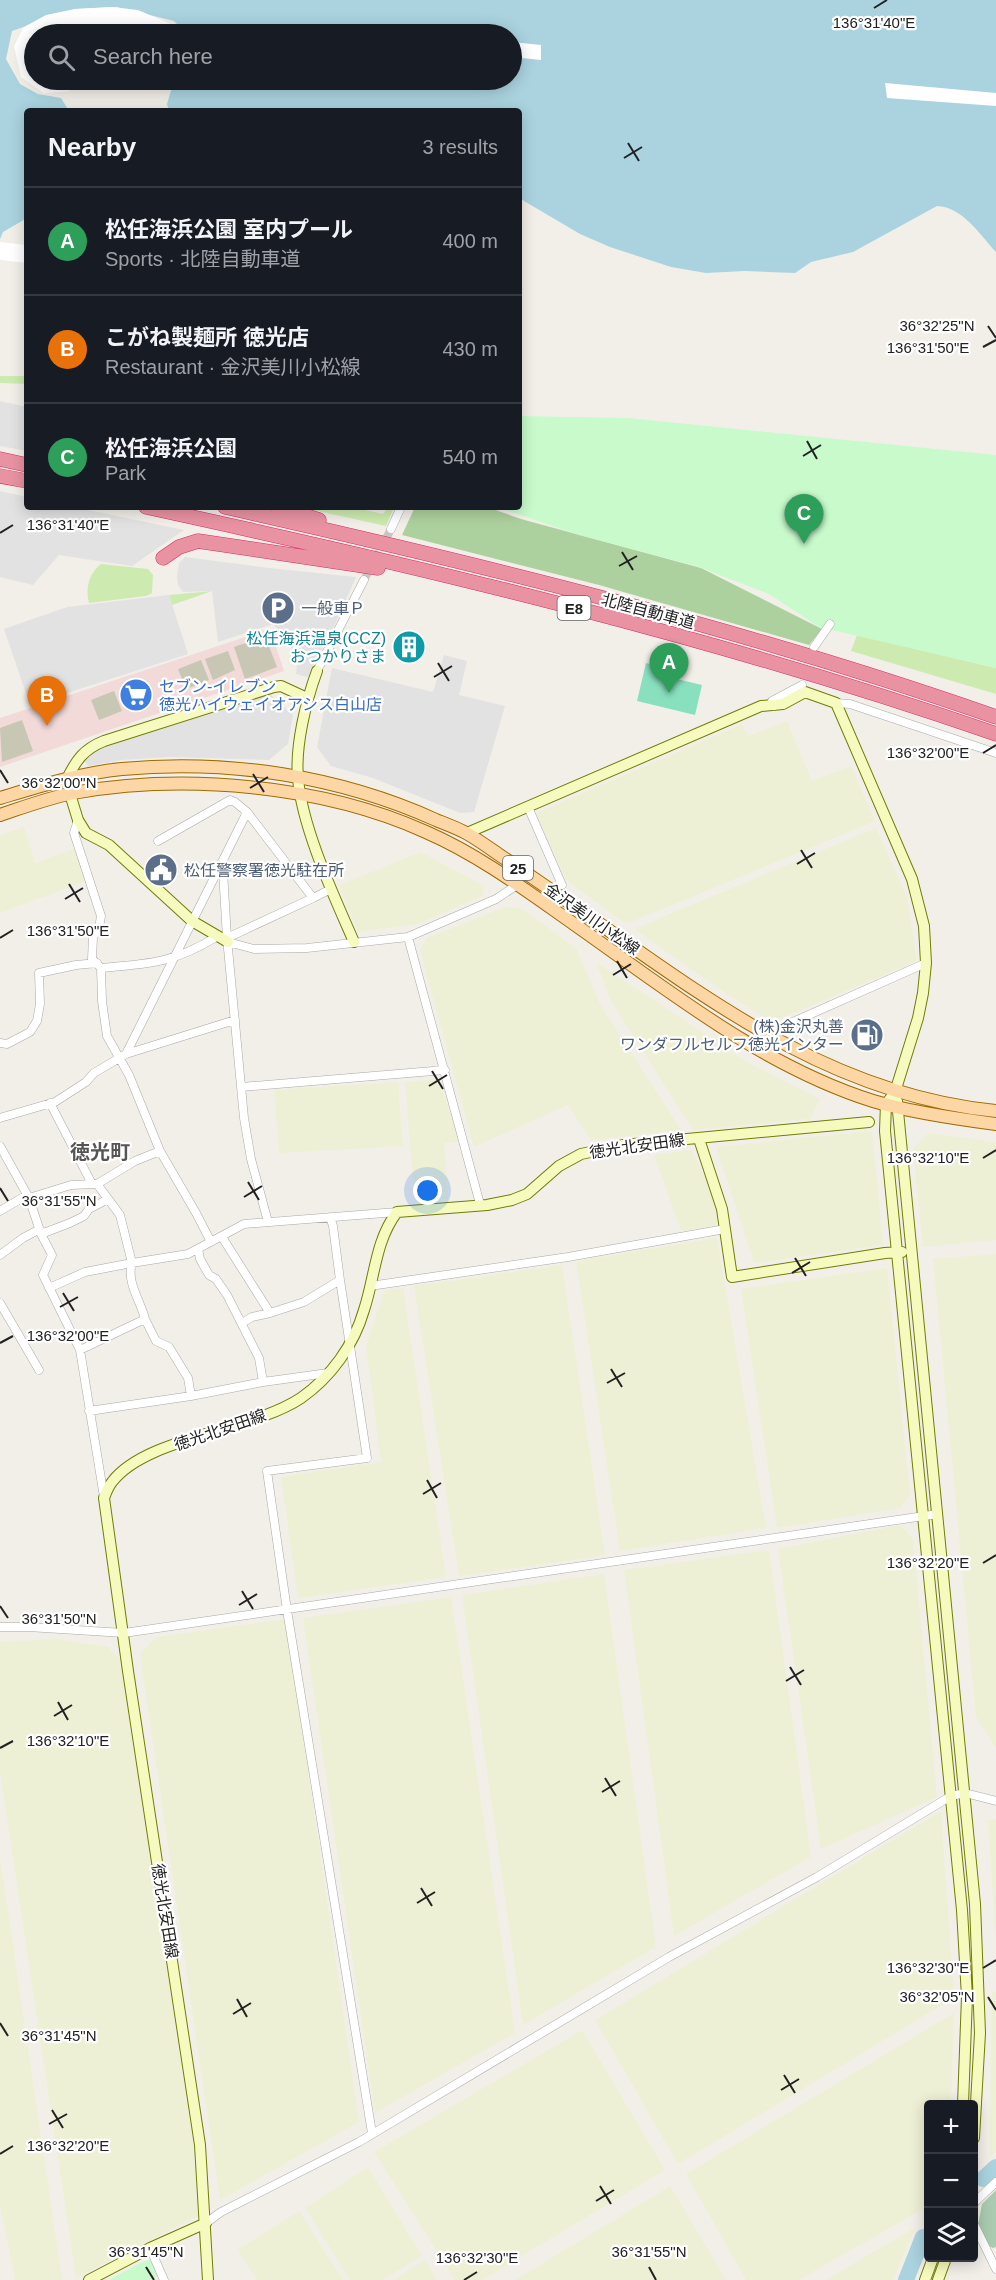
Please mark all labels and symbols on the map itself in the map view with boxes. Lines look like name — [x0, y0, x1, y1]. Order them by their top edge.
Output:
text: 136°31'40"E — [833, 14, 915, 31]
text: 36°32'25"N — [899, 317, 975, 334]
text: 136°31'50"E — [887, 339, 969, 356]
pin: C — [784, 494, 824, 544]
text: 136°31'40"E — [27, 516, 109, 533]
parking icon: 一般車Ｐ — [260, 590, 296, 626]
street label: 北陸自動車道 — [599, 590, 697, 632]
road number: E8 — [558, 596, 590, 620]
place label: 一般車Ｐ — [301, 600, 365, 617]
building icon: 松任海浜温泉(CCZ) おつかりさま — [391, 629, 427, 665]
place label: 松任海浜温泉(CCZ) おつかりさま — [246, 630, 386, 665]
pin: A — [650, 644, 688, 693]
pin: B — [28, 676, 66, 726]
supermarket icon: セブン-イレブン 徳光ハイウェイオアシス白山店 — [118, 677, 154, 713]
place label: セブン-イレブン 徳光ハイウェイオアシス白山店 — [159, 678, 382, 713]
text: 136°32'00"E — [887, 744, 969, 761]
text: 36°32'00"N — [21, 774, 97, 791]
public building icon: 松任警察署徳光駐在所 — [143, 852, 179, 888]
road number: 25 — [503, 856, 533, 880]
place label: 松任警察署徳光駐在所 — [184, 862, 344, 879]
street label: 金沢美川小松線 — [541, 880, 643, 958]
text: 136°31'50"E — [27, 922, 109, 939]
fuel station icon: (株)金沢丸善 ワンダフルセルフ徳光インター — [849, 1017, 885, 1053]
place label: (株)金沢丸善 ワンダフルセルフ徳光インター — [620, 1018, 844, 1053]
street label: 徳光北安田線 — [588, 1131, 686, 1161]
district label: 徳光町 — [70, 1141, 130, 1163]
text: 136°32'10"E — [887, 1149, 969, 1166]
your location — [413, 1176, 442, 1205]
text: 36°31'55"N — [21, 1192, 97, 1209]
text: 136°32'00"E — [27, 1327, 109, 1344]
street label: 徳光北安田線 — [172, 1406, 268, 1454]
text: 136°32'20"E — [887, 1554, 969, 1571]
text: 36°31'50"N — [21, 1610, 97, 1627]
text: 136°32'10"E — [27, 1732, 109, 1749]
street label: 徳光北安田線 — [149, 1862, 181, 1960]
text: 136°32'30"E — [887, 1959, 969, 1976]
text: 36°32'05"N — [899, 1988, 975, 2005]
text: 36°31'45"N — [21, 2027, 97, 2044]
text: 136°32'20"E — [27, 2137, 109, 2154]
text: 36°31'45"N — [108, 2243, 184, 2260]
text: 36°31'55"N — [611, 2243, 687, 2260]
text: 136°32'30"E — [436, 2249, 518, 2266]

